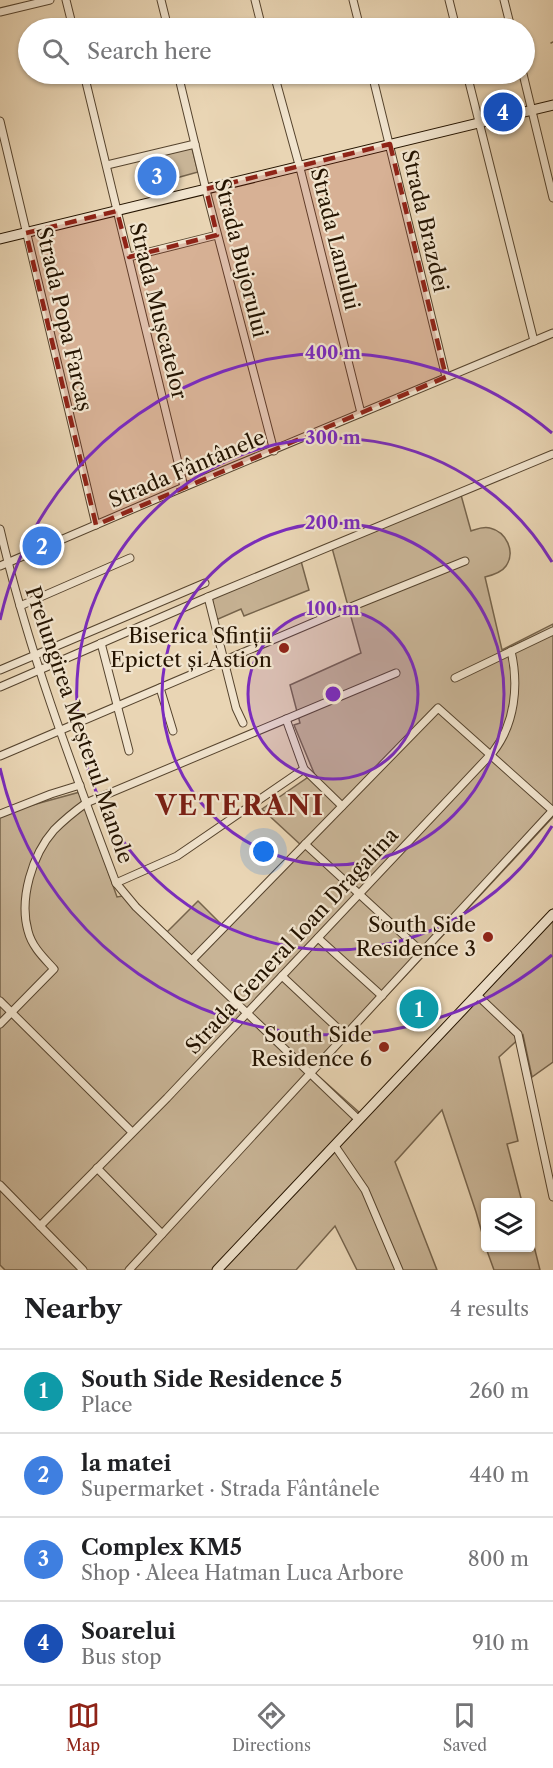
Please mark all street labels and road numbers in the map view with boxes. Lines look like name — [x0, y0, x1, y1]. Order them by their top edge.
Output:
street label: Strada Brazdei — [397, 147, 454, 294]
street label: Strada Lanului — [306, 165, 365, 313]
street label: Strada Bujorului — [210, 176, 273, 340]
street label: Strada Mușcatelor — [124, 220, 193, 402]
street label: Strada Popa Farcaș — [31, 224, 98, 413]
street label: Strada Fântânele — [105, 424, 269, 513]
street label: Prelungirea Meșterul Manole — [20, 583, 139, 867]
street label: Strada General Ioan Dragalina — [180, 822, 404, 1059]

